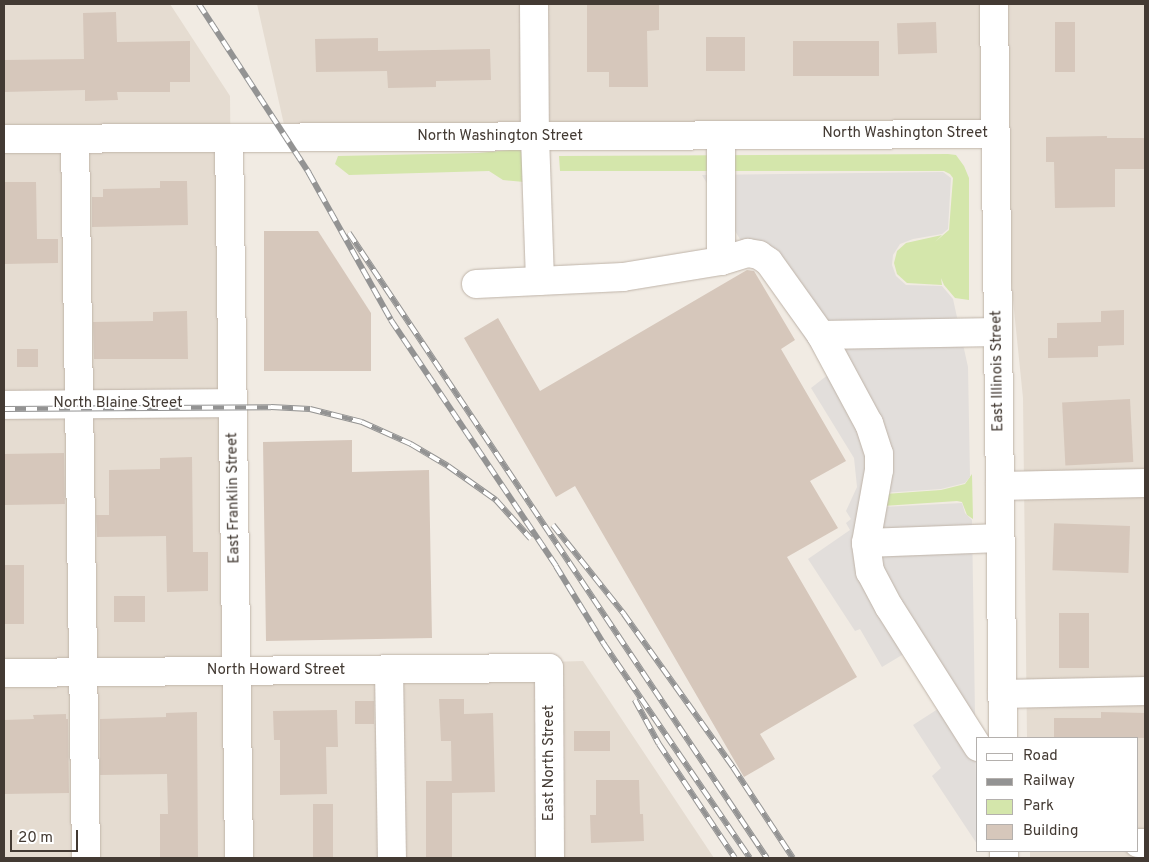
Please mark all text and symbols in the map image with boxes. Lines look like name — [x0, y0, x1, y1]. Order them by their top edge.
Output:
street label: North Washington Street — [822, 125, 988, 143]
street label: North Washington Street — [417, 128, 583, 146]
street label: East Illinois Street — [988, 310, 1008, 432]
street label: North Blaine Street — [53, 395, 183, 413]
street label: East Franklin Street — [224, 432, 244, 564]
street label: North Howard Street — [207, 662, 345, 680]
street label: East North Street — [541, 705, 559, 821]
legend — [976, 737, 1139, 852]
text: Road — [1023, 747, 1058, 766]
text: Railway — [1023, 772, 1075, 791]
text: Park — [1023, 797, 1054, 816]
scale bar — [12, 820, 80, 852]
text: Building — [1023, 822, 1078, 841]
text: 20 m — [18, 829, 53, 848]

